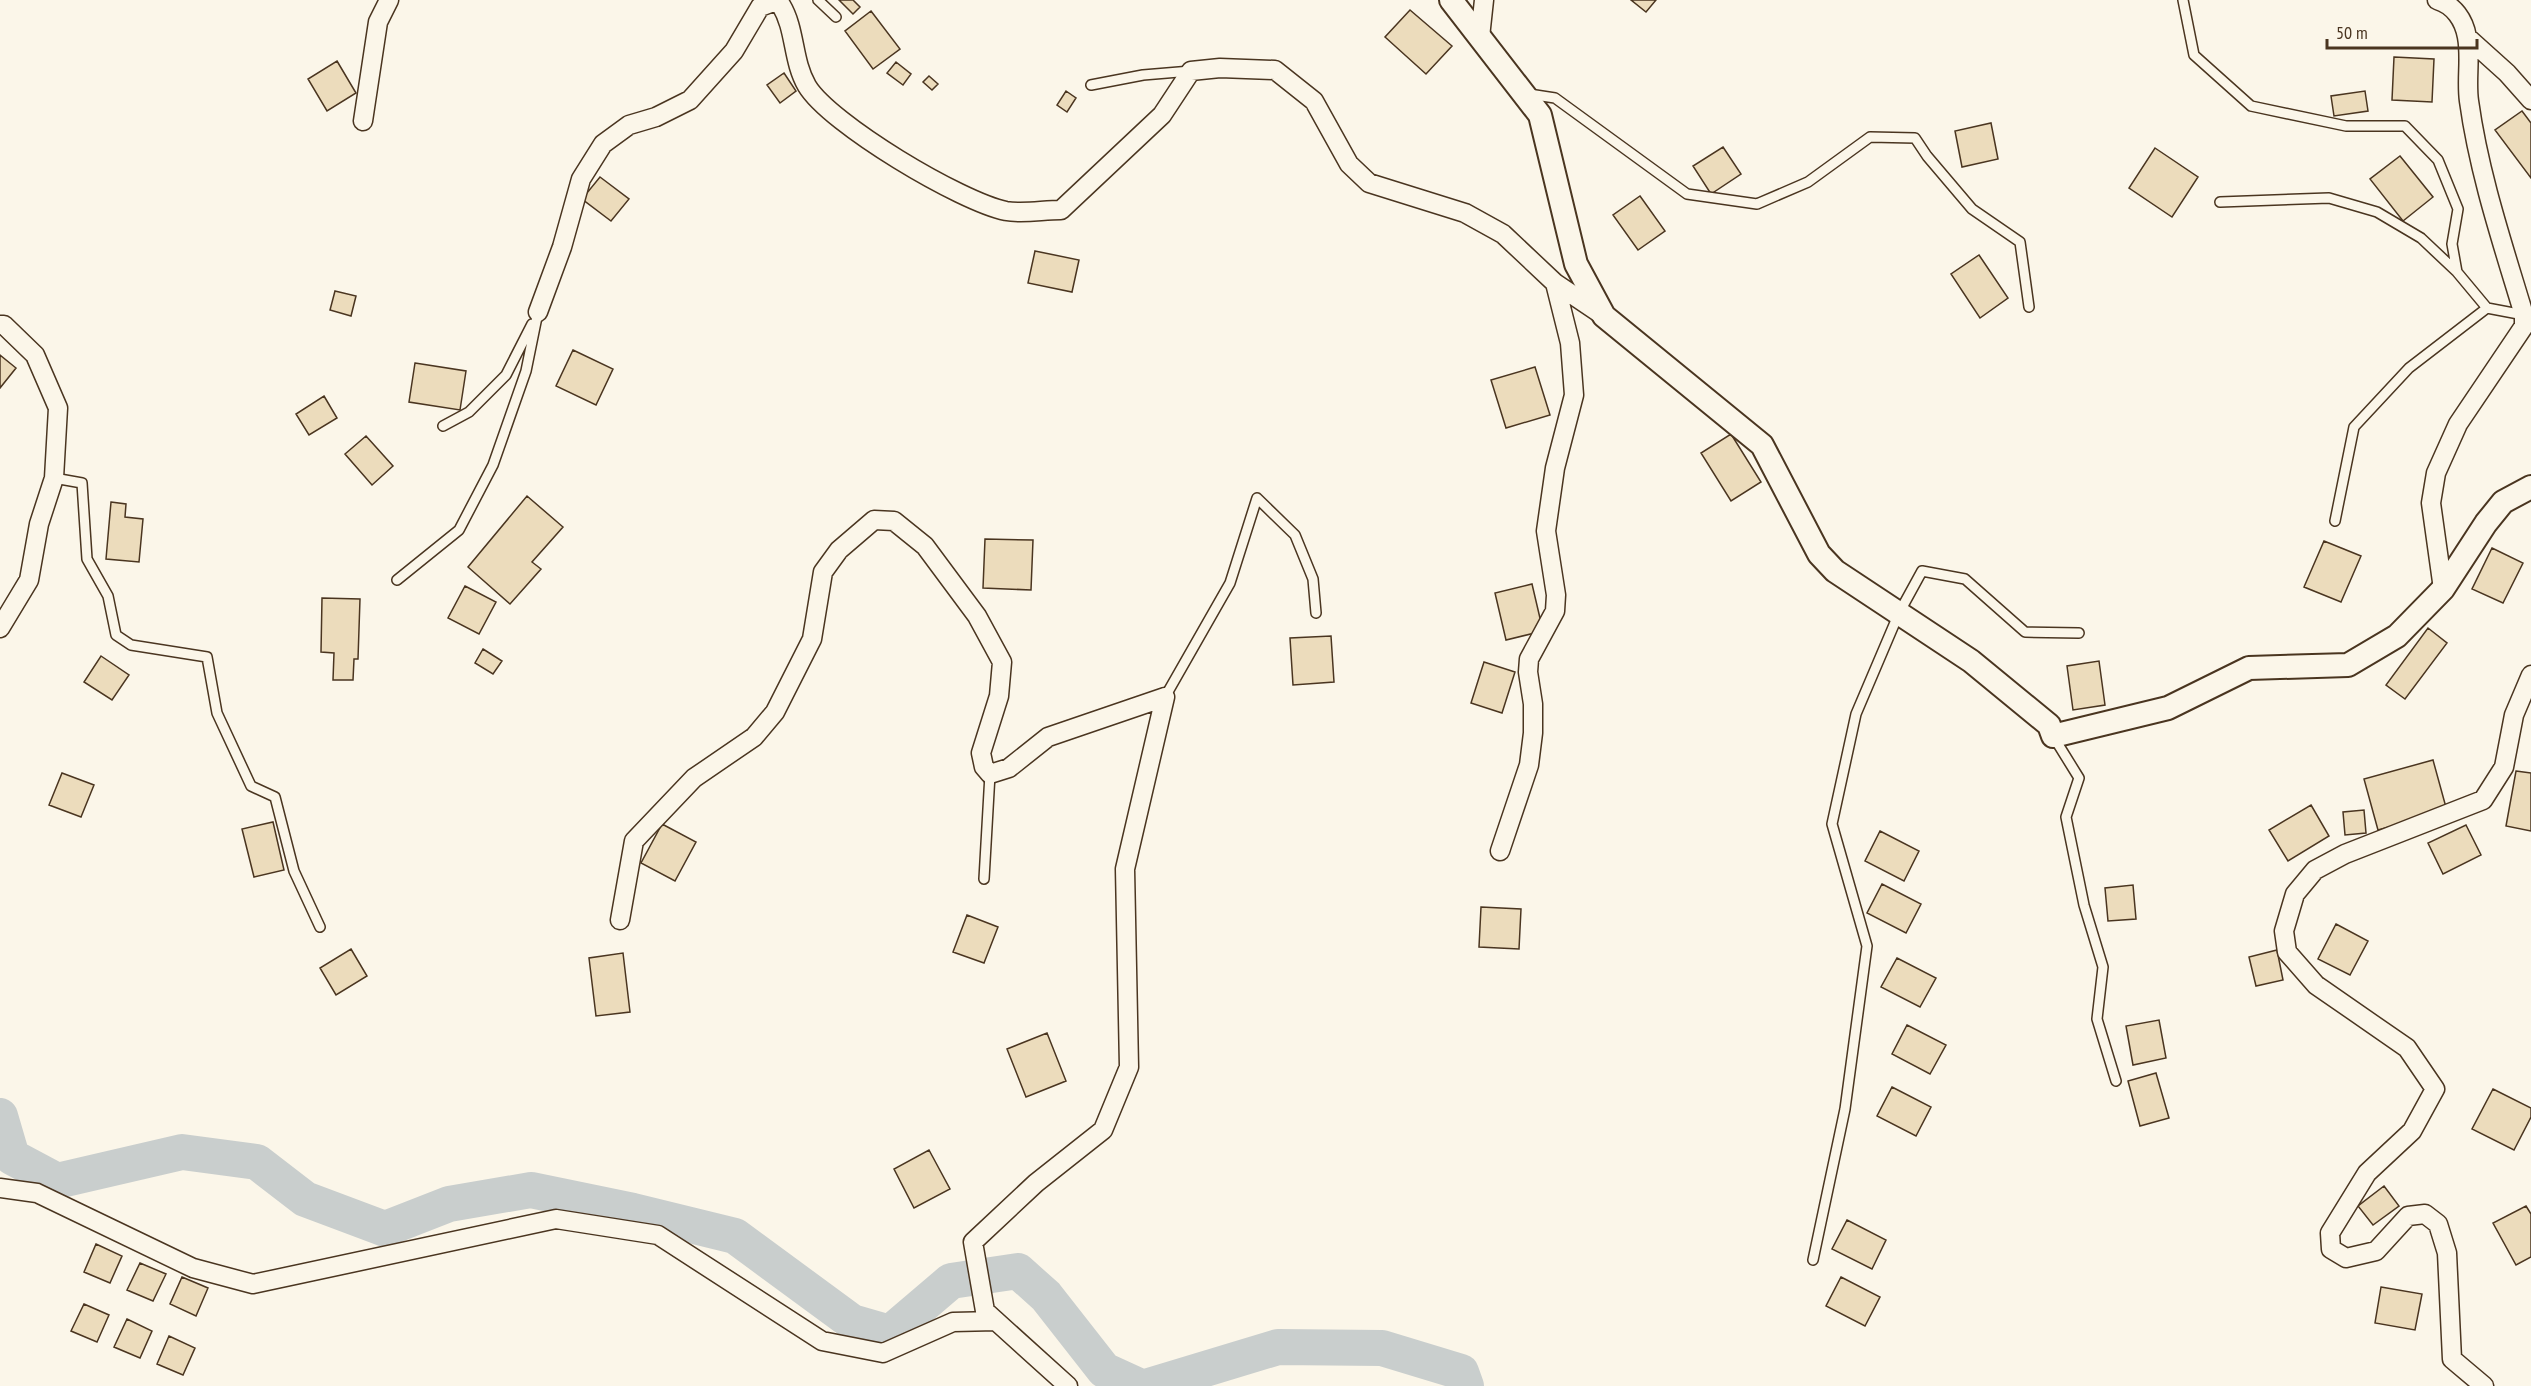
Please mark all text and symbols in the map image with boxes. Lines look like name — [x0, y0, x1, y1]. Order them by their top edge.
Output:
scale bar — [2327, 12, 2477, 50]
text: 50 m — [2336, 21, 2368, 44]

